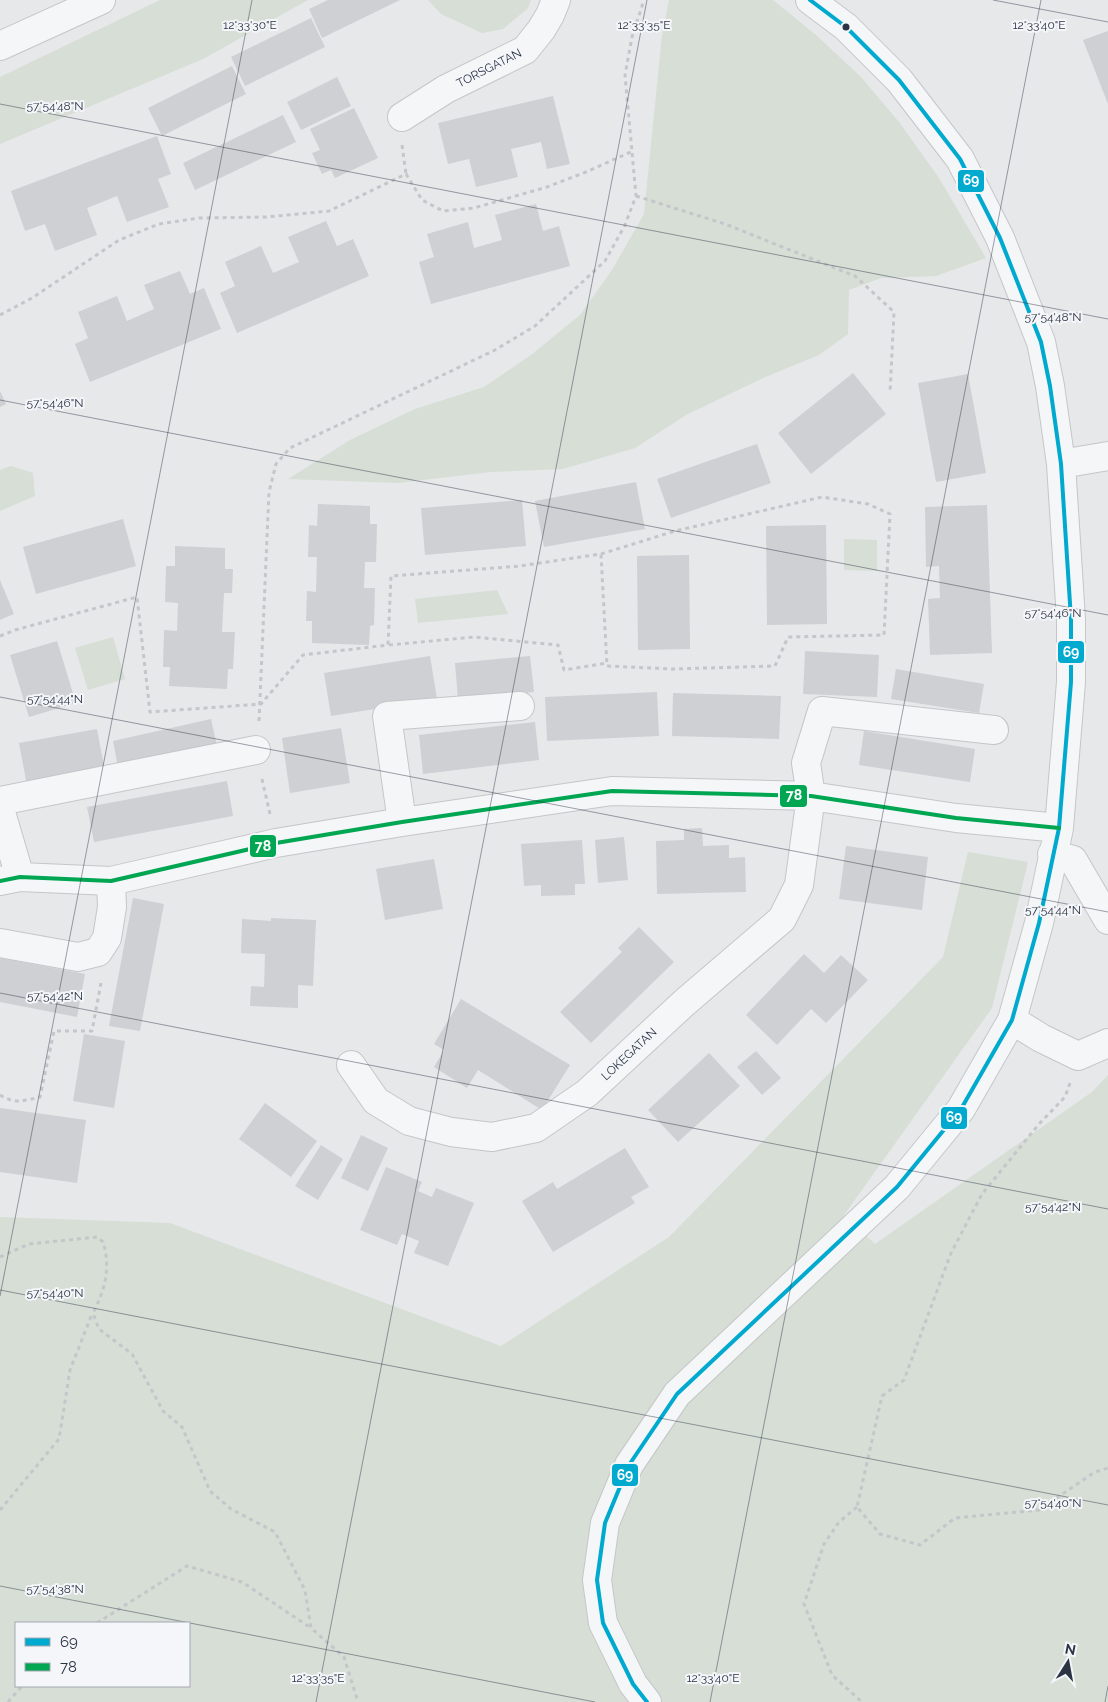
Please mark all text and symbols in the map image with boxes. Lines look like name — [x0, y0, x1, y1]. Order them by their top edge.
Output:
text: 12°33'30"E — [223, 18, 277, 32]
text: 12°33'35"E — [617, 18, 671, 32]
text: 12°33'40"E — [1012, 18, 1066, 32]
unlabelled marker — [841, 22, 851, 32]
street label: TORSGATAN — [454, 46, 524, 90]
text: 57°54'48"N — [27, 99, 83, 113]
line badge: 69 — [957, 169, 985, 193]
text: 69 — [963, 172, 979, 188]
text: 57°54'48"N — [1025, 310, 1081, 324]
text: 57°54'46"N — [27, 396, 83, 410]
text: 57°54'46"N — [1025, 606, 1081, 620]
line badge: 69 — [1057, 640, 1085, 664]
text: 69 — [1063, 644, 1079, 660]
text: 57°54'44"N — [27, 692, 83, 706]
line badge: 78 — [779, 784, 808, 808]
text: 78 — [786, 787, 802, 803]
line badge: 78 — [249, 834, 277, 858]
text: 78 — [255, 838, 271, 854]
text: 57°54'44"N — [1025, 903, 1081, 917]
text: 57°54'42"N — [27, 989, 83, 1003]
street label: LOKEGATAN — [599, 1025, 659, 1083]
line badge: 69 — [940, 1106, 968, 1130]
text: 69 — [946, 1109, 962, 1125]
text: 57°54'42"N — [1025, 1200, 1081, 1214]
text: 57°54'40"N — [26, 1286, 84, 1300]
line badge: 69 — [611, 1463, 639, 1487]
text: 69 — [617, 1467, 633, 1483]
text: 57°54'40"N — [1024, 1496, 1082, 1510]
text: 57°54'38"N — [26, 1582, 84, 1596]
legend — [15, 1622, 190, 1687]
text: 69 — [60, 1633, 78, 1651]
north arrow — [1043, 1637, 1093, 1687]
text: N — [1064, 1640, 1077, 1658]
text: 78 — [60, 1658, 77, 1676]
text: 12°33'35"E — [291, 1671, 345, 1685]
text: 12°33'40"E — [686, 1671, 740, 1685]

